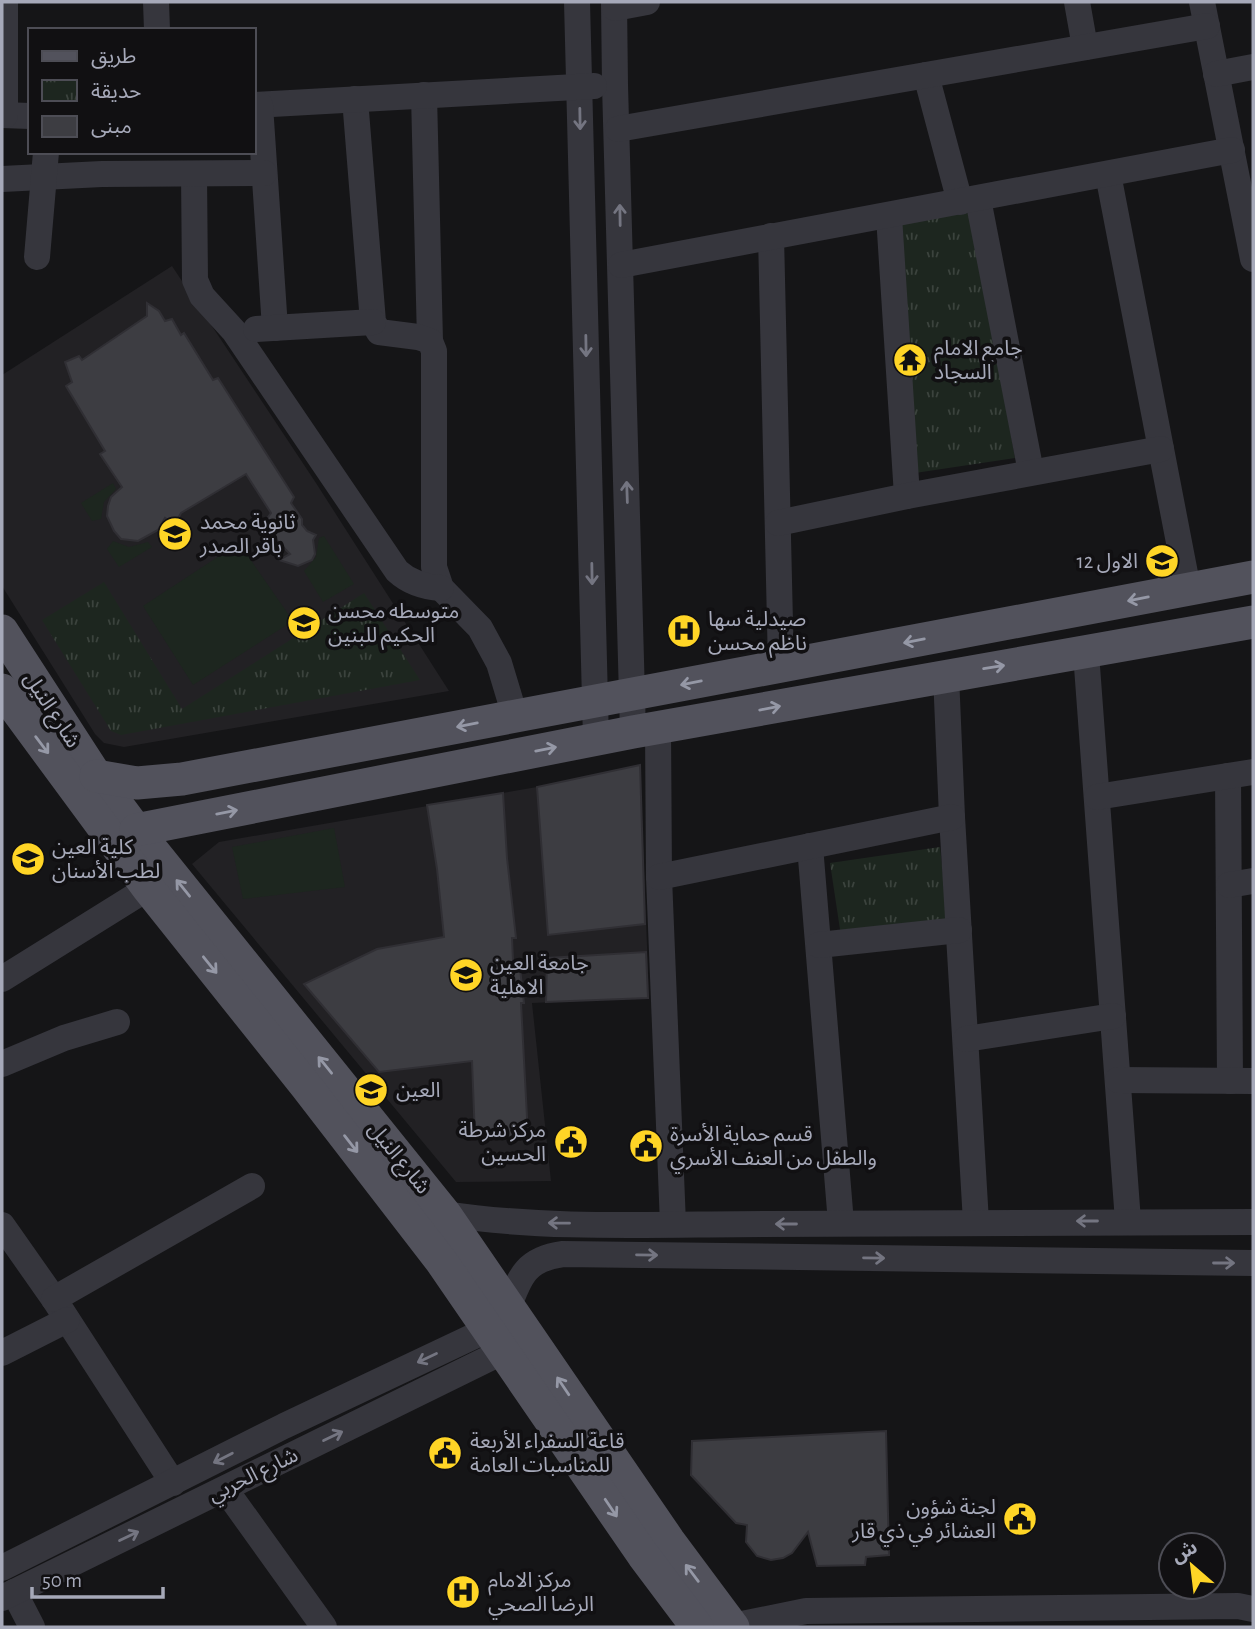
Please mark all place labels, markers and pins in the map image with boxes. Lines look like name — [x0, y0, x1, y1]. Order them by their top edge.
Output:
place label: جامع الامام السجاد — [934, 338, 1023, 383]
temple icon: جامع الامام السجاد — [891, 341, 929, 379]
place label: ثانوية محمد باقر الصدر — [199, 512, 296, 558]
school or university icon: ثانوية محمد باقر الصدر — [156, 515, 194, 553]
school or university icon: الاول 12 — [1143, 542, 1181, 580]
place label: الاول 12 — [1077, 551, 1138, 573]
place label: متوسطه محسن الحكيم للبنين — [328, 601, 459, 650]
school or university icon: متوسطه محسن الحكيم للبنين — [285, 604, 323, 642]
place label: صيدلية سها ناظم محسن — [708, 609, 807, 658]
hospital icon: صيدلية سها ناظم محسن — [665, 612, 703, 650]
place label: كلية العين لطب الأسنان — [52, 837, 160, 883]
school or university icon: كلية العين لطب الأسنان — [9, 840, 47, 878]
place label: جامعة العين الاهلية — [490, 953, 589, 998]
school or university icon: جامعة العين الاهلية — [447, 956, 485, 994]
school or university icon: العين — [352, 1071, 390, 1109]
place label: العين — [396, 1080, 441, 1102]
place label: مركز شرطة الحسين — [458, 1120, 546, 1166]
public building icon: مركز شرطة الحسين — [552, 1123, 590, 1161]
place label: قسم حماية الأسرة والطفل من العنف الأسري — [670, 1123, 877, 1173]
public building icon: قسم حماية الأسرة والطفل من العنف الأسري — [627, 1127, 665, 1165]
place label: قاعة السفراء الأربعة للمناسبات العامة — [470, 1430, 624, 1476]
public building icon: قاعة السفراء الأربعة للمناسبات العامة — [426, 1434, 464, 1472]
place label: لجنة شؤون العشائر في ذي قار — [851, 1497, 996, 1546]
public building icon: لجنة شؤون العشائر في ذي قار — [1001, 1500, 1039, 1538]
place label: مركز الامام الرضا الصحي — [488, 1570, 594, 1619]
hospital icon: مركز الامام الرضا الصحي — [444, 1573, 482, 1611]

